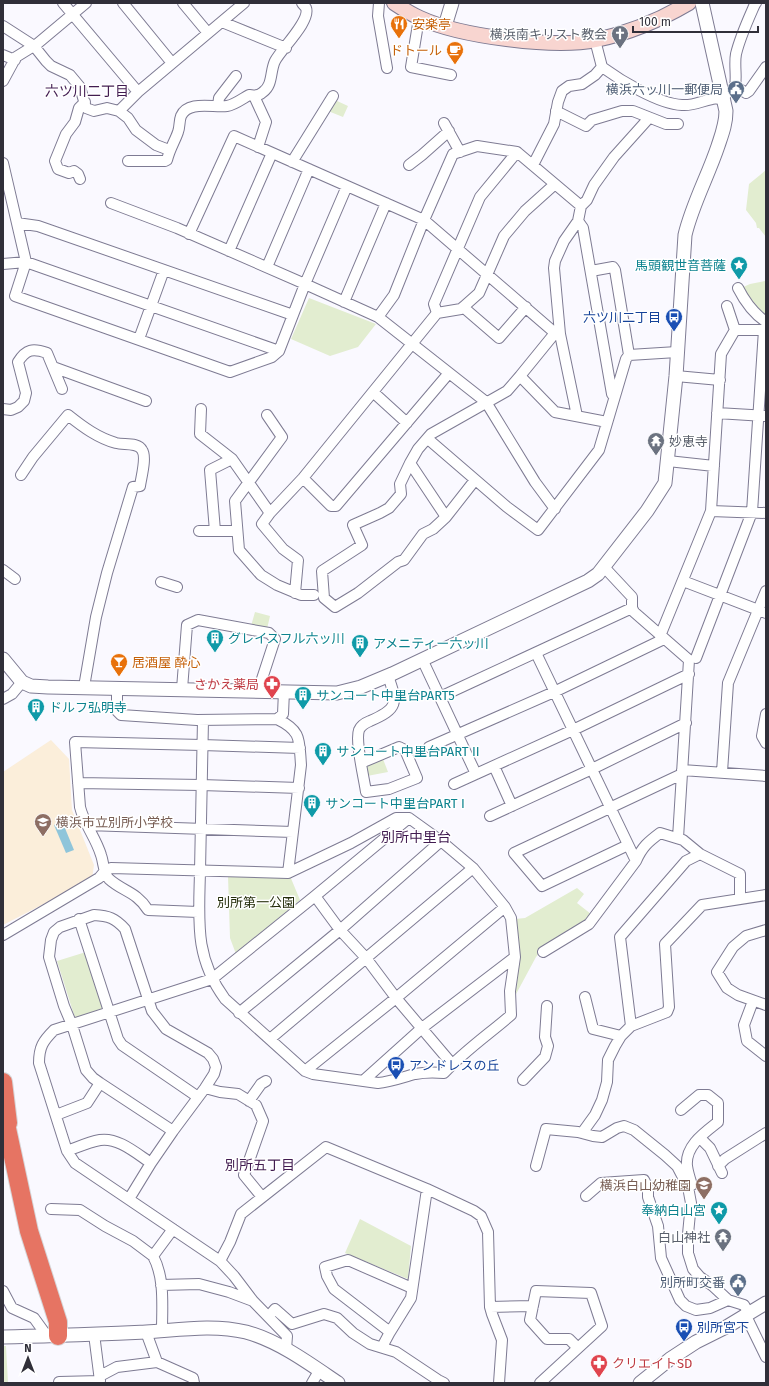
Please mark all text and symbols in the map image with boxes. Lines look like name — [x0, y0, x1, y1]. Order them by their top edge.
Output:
scale bar — [633, 8, 758, 34]
restaurant icon: 安楽亭 — [389, 14, 409, 39]
text: 100 m — [639, 15, 671, 29]
place label: 安楽亭 — [412, 17, 451, 32]
church icon: 横浜南キリスト教会 — [610, 24, 630, 49]
place label: 横浜南キリスト教会 — [490, 27, 607, 42]
cafe icon: ドトール — [445, 40, 465, 65]
place label: ドトール — [390, 43, 442, 58]
public building icon: 横浜六ッ川一郵便局 — [726, 79, 746, 104]
place label: 横浜六ッ川一郵便局 — [606, 82, 723, 97]
district label: 六ツ川二丁目 — [45, 83, 129, 100]
place icon: 馬頭観世音菩薩 — [729, 255, 749, 280]
place label: 馬頭観世音菩薩 — [635, 258, 726, 273]
bus stop icon: 六ツ川二丁目 — [664, 307, 684, 332]
place label: 六ツ川二丁目 — [583, 310, 661, 325]
temple icon: 妙恵寺 — [646, 431, 666, 456]
place label: 妙恵寺 — [669, 434, 708, 449]
building icon: グレイスフル六ッ川 — [205, 628, 225, 653]
place label: グレイスフル六ッ川 — [228, 631, 345, 646]
building icon: アメニティー六ッ川 — [350, 633, 370, 658]
place label: アメニティー六ッ川 — [373, 636, 489, 651]
bar icon: 居酒屋 酔心 — [109, 652, 129, 677]
place label: 居酒屋 酔心 — [132, 655, 200, 670]
pharmacy icon: さかえ薬局 — [262, 674, 282, 699]
place label: さかえ薬局 — [194, 677, 259, 692]
building icon: サンコート中里台PART5 — [293, 685, 313, 710]
place label: サンコート中里台PART5 — [316, 688, 455, 703]
building icon: ドルフ弘明寺 — [26, 697, 46, 722]
place label: ドルフ弘明寺 — [49, 700, 127, 715]
building icon: サンコート中里台PART II — [313, 741, 333, 766]
place label: サンコート中里台PART II — [336, 744, 480, 759]
building icon: サンコート中里台PART I — [302, 793, 322, 818]
place label: サンコート中里台PART I — [325, 796, 465, 811]
school or university icon: 横浜市立別所小学校 — [33, 812, 53, 837]
place label: 横浜市立別所小学校 — [56, 815, 173, 830]
district label: 別所中里台 — [381, 829, 451, 846]
park label: 別所第一公園 — [217, 895, 295, 910]
bus stop icon: アンドレスの丘 — [386, 1055, 406, 1080]
place label: アンドレスの丘 — [409, 1058, 499, 1073]
district label: 別所五丁目 — [225, 1157, 295, 1174]
school or university icon: 横浜白山幼稚園 — [694, 1175, 714, 1200]
place label: 横浜白山幼稚園 — [600, 1178, 691, 1193]
place icon: 奉納白山宮 — [709, 1200, 729, 1225]
place label: 奉納白山宮 — [641, 1203, 706, 1218]
temple icon: 白山神社 — [713, 1227, 733, 1252]
place label: 白山神社 — [658, 1230, 710, 1245]
public building icon: 別所町交番 — [728, 1272, 748, 1297]
place label: 別所町交番 — [660, 1275, 725, 1290]
bus stop icon: 別所宮下 — [674, 1317, 694, 1342]
place label: 別所宮下 — [697, 1320, 749, 1335]
north arrow — [8, 1338, 48, 1378]
text: N — [24, 1342, 32, 1355]
pharmacy icon: クリエイトSD — [589, 1353, 609, 1378]
place label: クリエイトSD — [612, 1356, 692, 1371]

